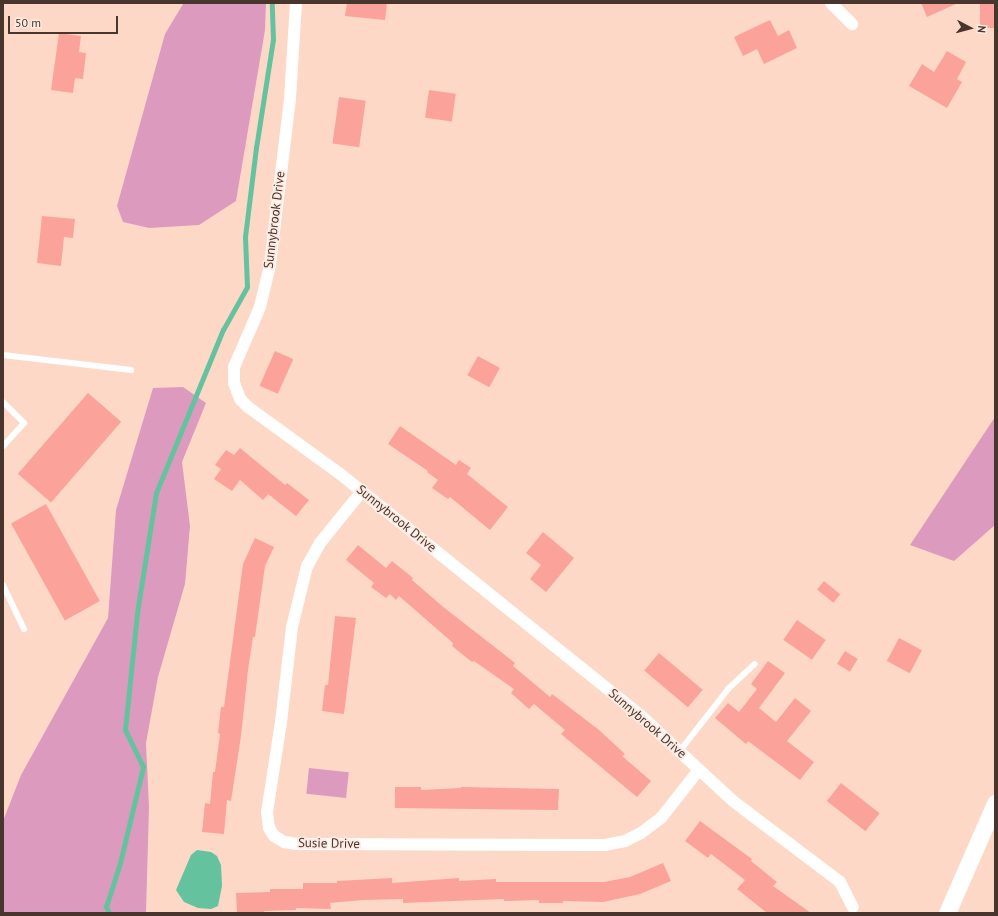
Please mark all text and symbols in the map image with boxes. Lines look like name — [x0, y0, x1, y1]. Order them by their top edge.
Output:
scale bar — [10, 8, 120, 34]
north arrow — [950, 8, 990, 48]
text: 50 m — [15, 15, 41, 30]
text: N — [975, 25, 989, 34]
street label: Sunnybrook Drive — [261, 170, 289, 270]
street label: Sunnybrook Drive — [353, 482, 439, 556]
street label: Sunnybrook Drive — [605, 686, 689, 762]
street label: Susie Drive — [298, 836, 360, 852]

